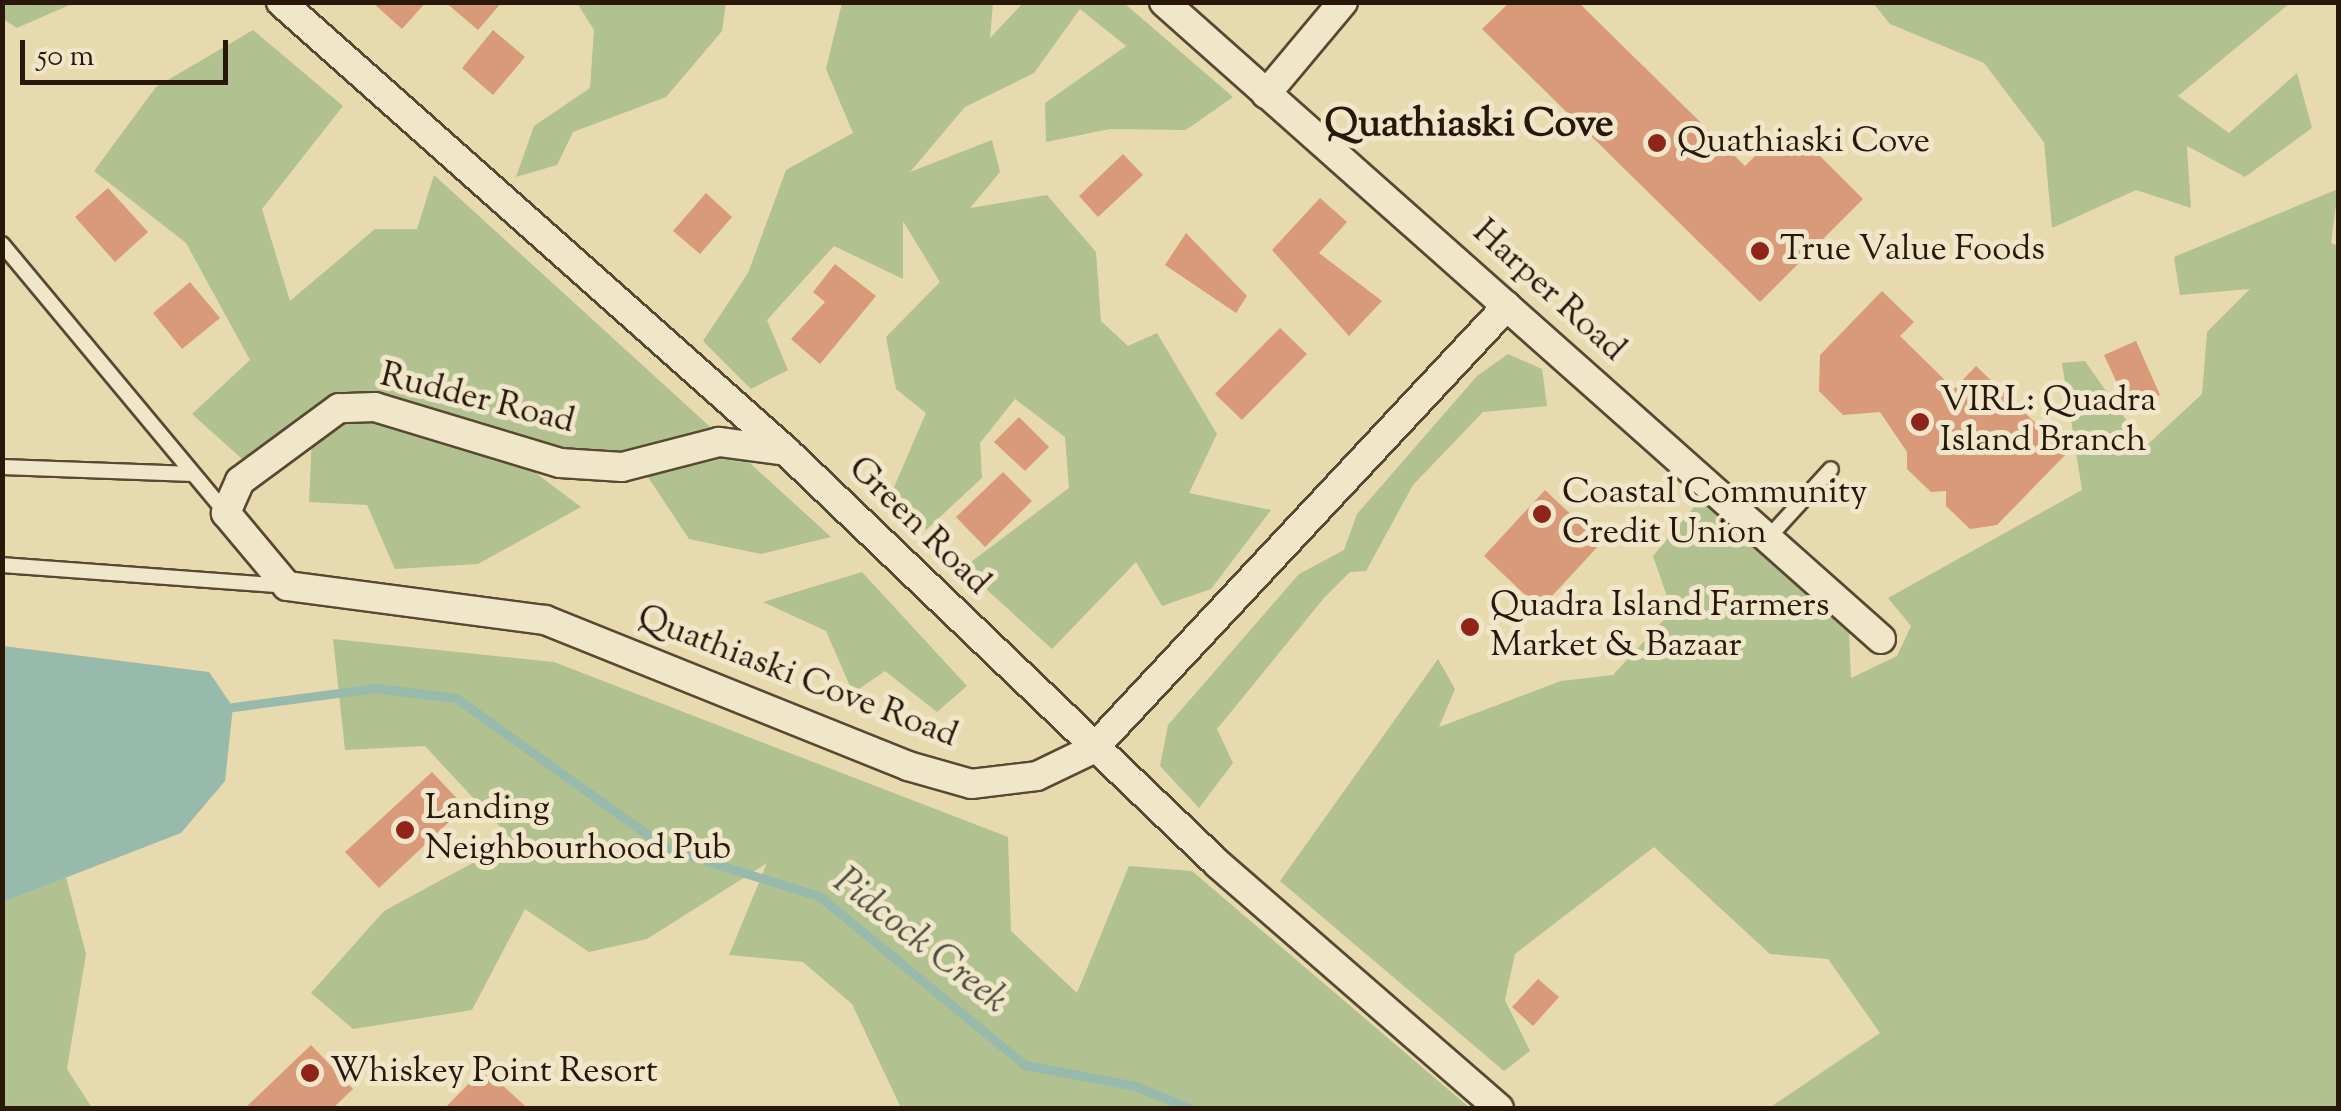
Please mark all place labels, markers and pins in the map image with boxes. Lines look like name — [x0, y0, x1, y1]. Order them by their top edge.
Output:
place label: Quathiaski Cove — [1677, 122, 1930, 164]
marker: Quathiaski Cove — [1646, 132, 1668, 154]
place label: True Value Foods — [1780, 230, 2045, 272]
marker: True Value Foods — [1749, 240, 1771, 262]
place label: VIRL: Quadra Island Branch — [1940, 381, 2156, 463]
marker: VIRL: Quadra Island Branch — [1909, 411, 1931, 433]
place label: Coastal Community Credit Union — [1562, 473, 1868, 555]
marker: Coastal Community Credit Union — [1531, 503, 1553, 525]
place label: Quadra Island Farmers Market & Bazaar — [1490, 586, 1829, 668]
marker: Quadra Island Farmers Market & Bazaar — [1459, 616, 1481, 638]
place label: Landing Neighbourhood Pub — [425, 789, 731, 871]
marker: Landing Neighbourhood Pub — [394, 819, 416, 841]
place label: Whiskey Point Resort — [330, 1052, 658, 1094]
marker: Whiskey Point Resort — [299, 1062, 321, 1084]

